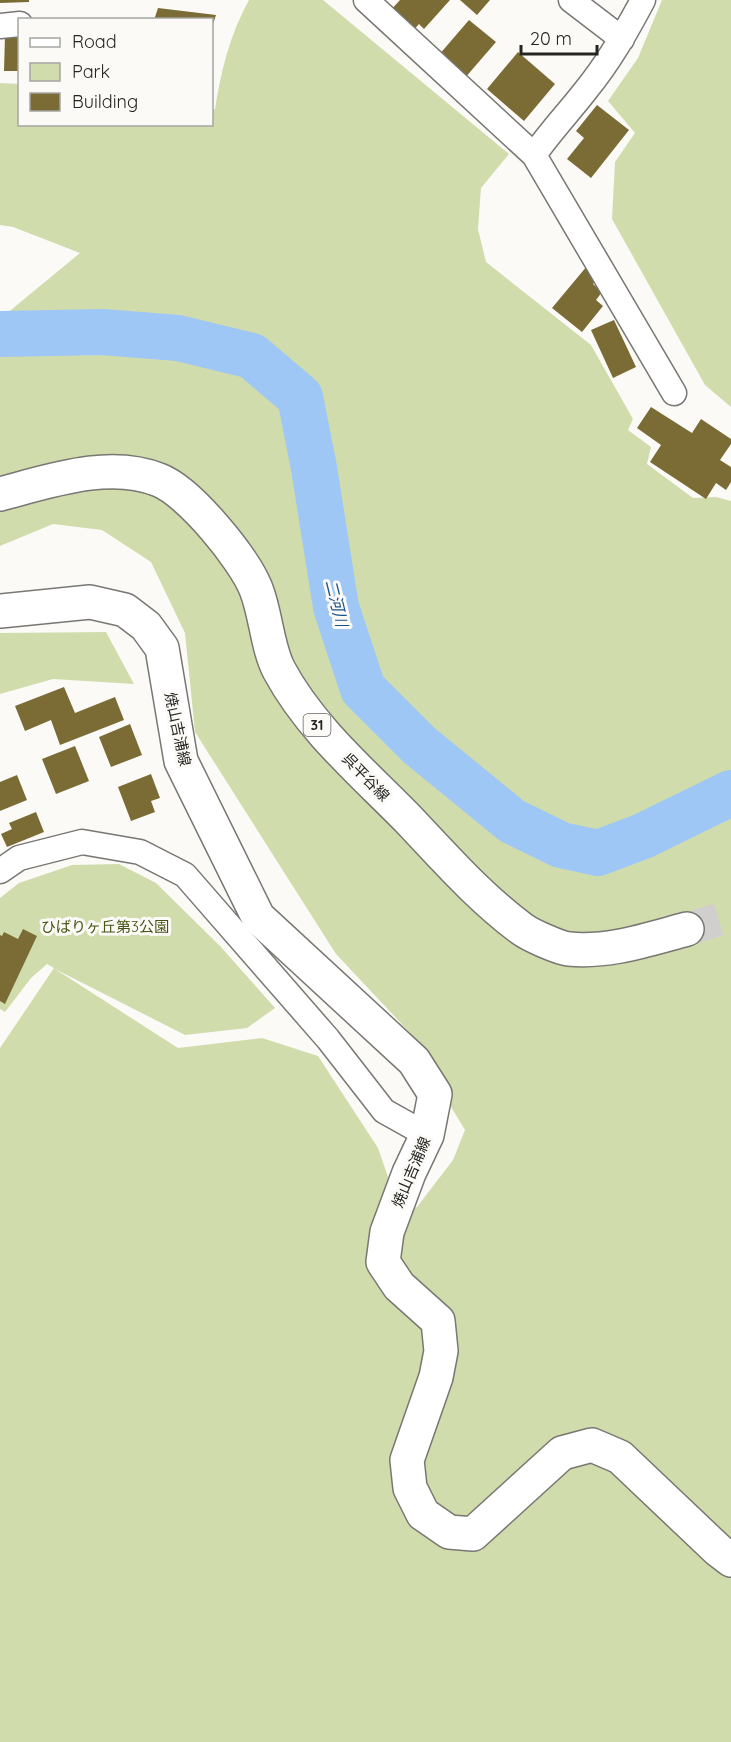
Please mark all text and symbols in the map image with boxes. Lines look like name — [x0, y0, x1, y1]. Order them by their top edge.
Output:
legend — [18, 18, 213, 126]
scale bar — [521, 18, 598, 56]
text: 20 m — [530, 27, 572, 50]
text: Road — [72, 30, 117, 53]
text: Park — [72, 60, 110, 83]
text: Building — [72, 90, 138, 113]
water label: 二河川 — [321, 577, 353, 631]
street label: 焼山吉浦線 — [161, 690, 195, 768]
road number: 31 — [304, 714, 330, 736]
street label: 呉平谷線 — [338, 749, 394, 805]
park label: ひばりヶ丘第3公園 — [41, 917, 169, 936]
street label: 焼山吉浦線 — [388, 1134, 434, 1210]

